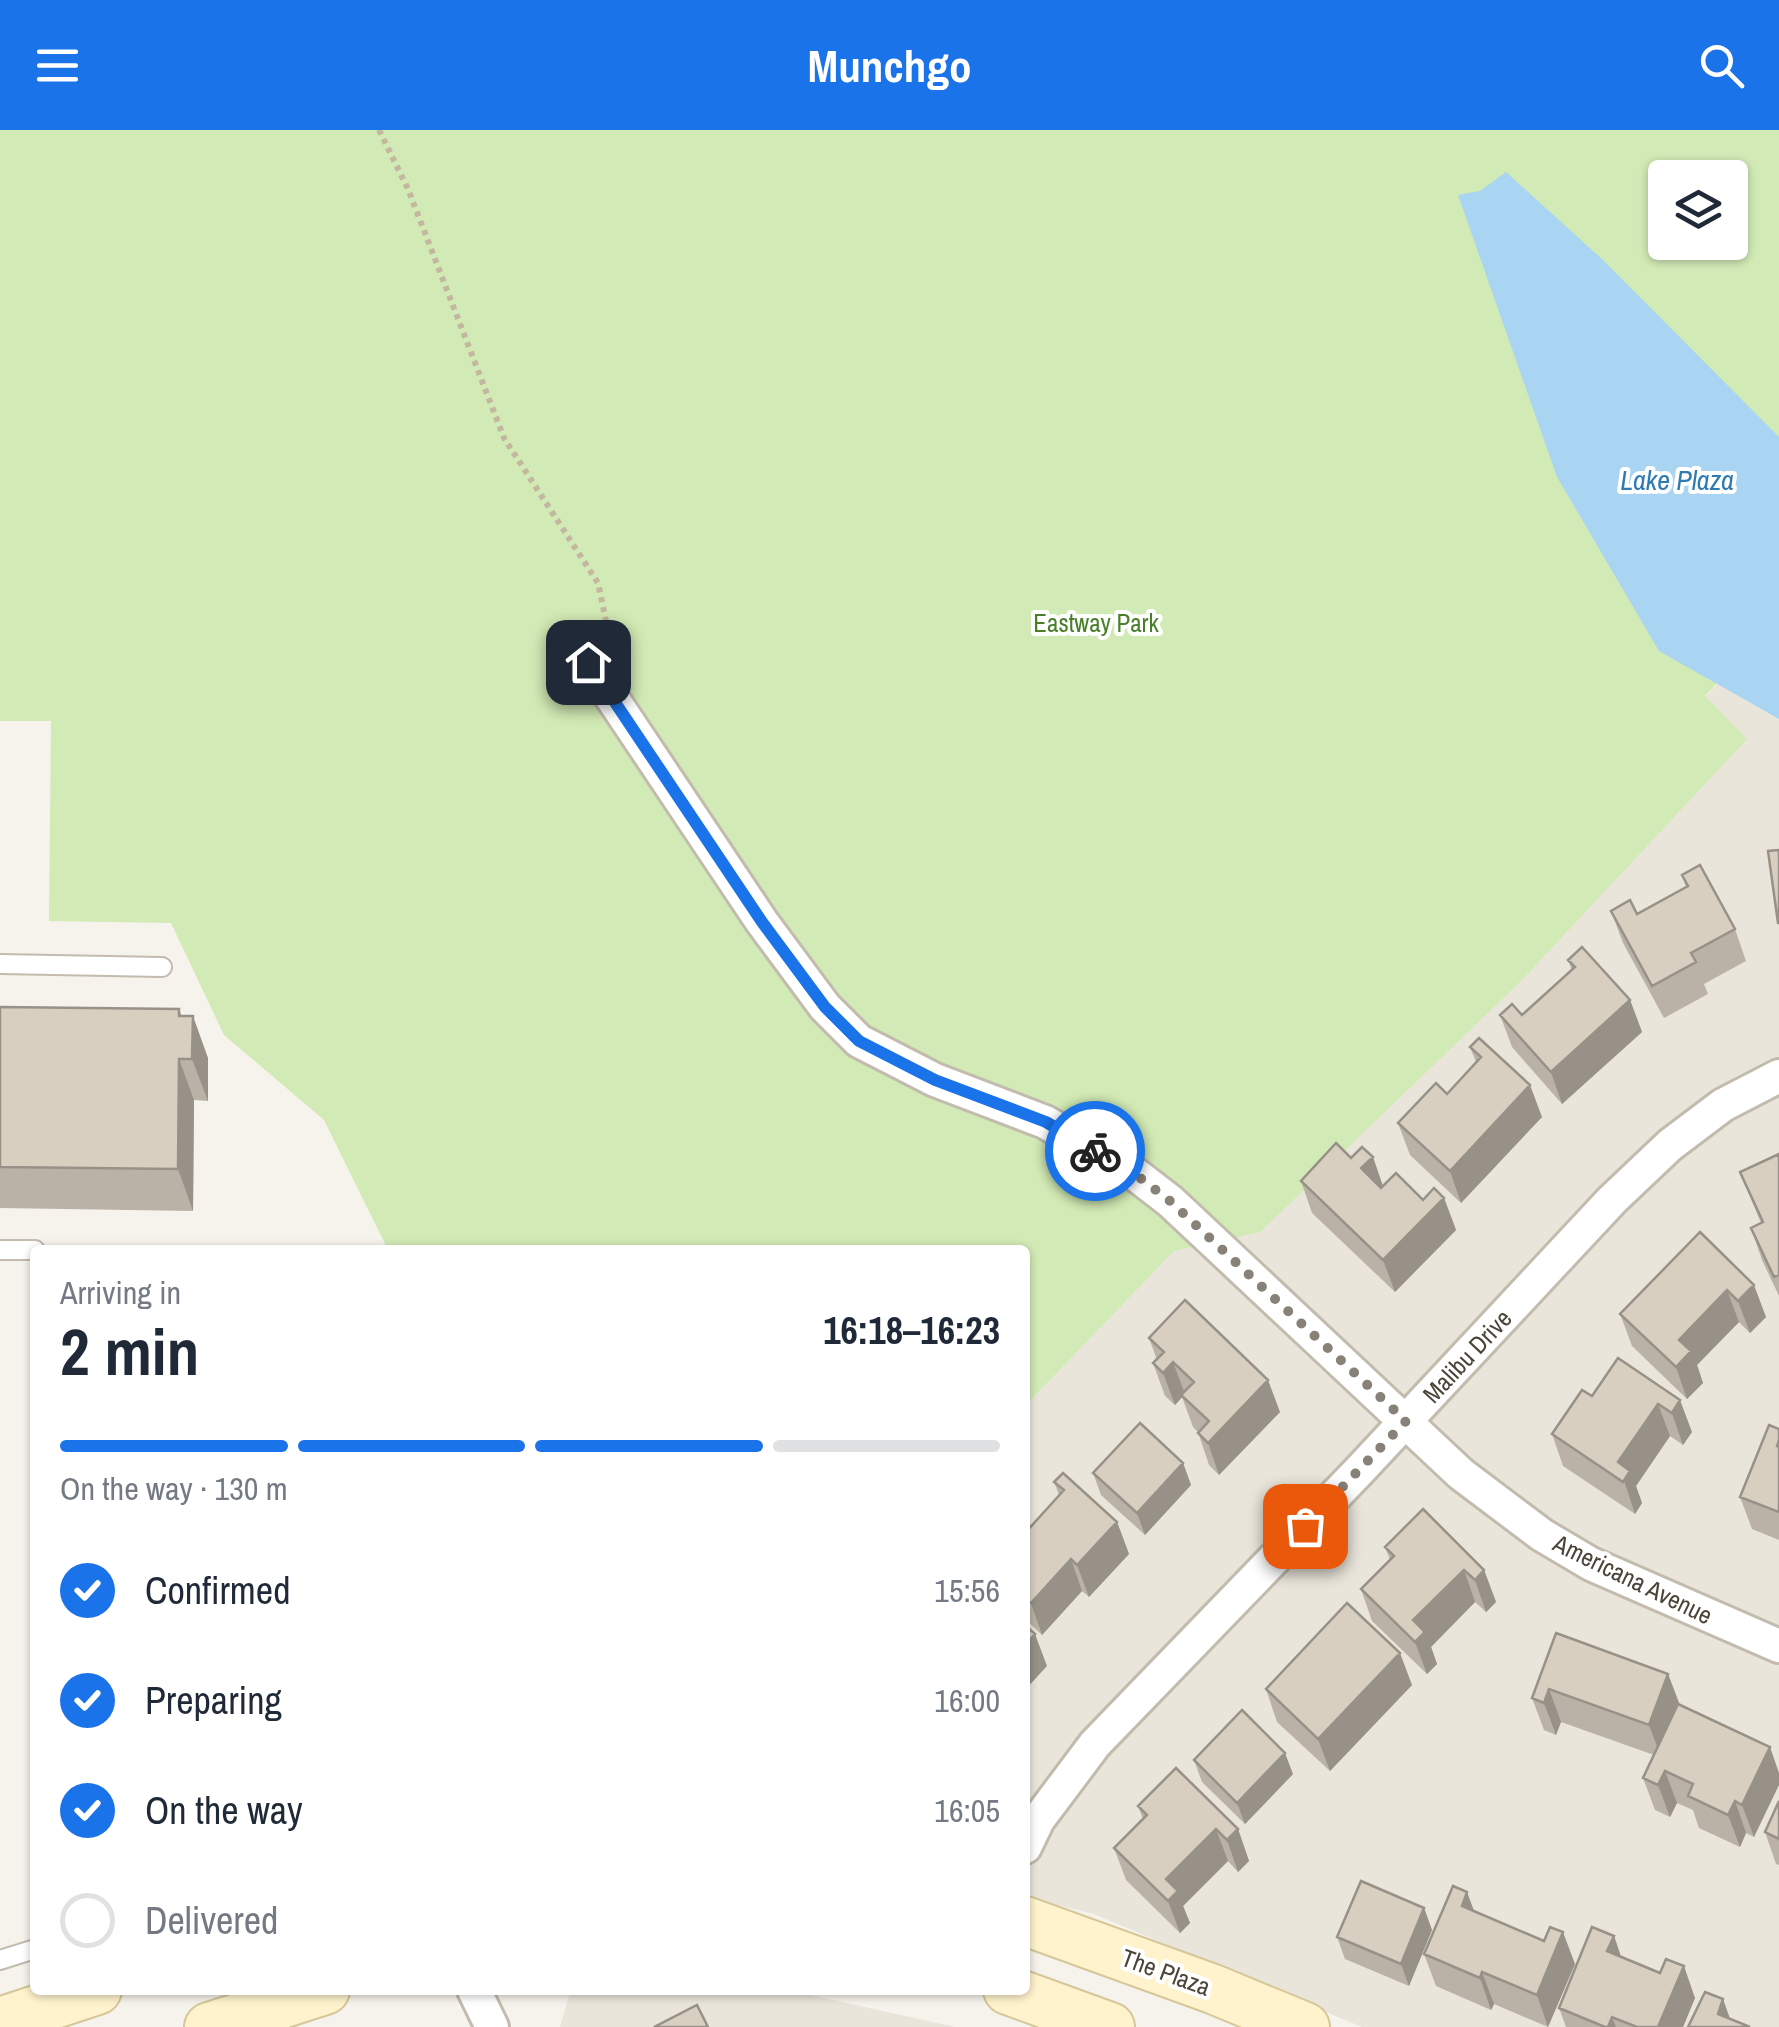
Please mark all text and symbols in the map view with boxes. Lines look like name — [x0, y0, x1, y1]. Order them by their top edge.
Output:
text: Munchgo — [808, 35, 971, 96]
icon: menu — [30, 38, 85, 93]
icon: search — [1694, 38, 1749, 93]
map controls — [1648, 160, 1748, 260]
button: layers — [1648, 160, 1748, 260]
water label: Lake Plaza — [1620, 461, 1734, 499]
park label: Eastway Park — [1033, 606, 1159, 640]
pin — [546, 620, 631, 705]
icon: home — [561, 635, 616, 690]
courier — [1045, 1101, 1145, 1201]
icon: bike — [1068, 1124, 1123, 1179]
text: Arriving in — [60, 1271, 181, 1314]
street label: Malibu Drive — [1415, 1302, 1519, 1410]
text: 16:18–16:23 — [823, 1305, 1000, 1356]
text: 2 min — [60, 1308, 199, 1395]
text: On the way · 130 m — [60, 1467, 288, 1510]
pin — [1263, 1484, 1348, 1569]
icon: bag — [1278, 1499, 1333, 1554]
street label: Americana Avenue — [1547, 1525, 1718, 1632]
icon: check — [60, 1563, 115, 1618]
text: Confirmed — [145, 1565, 290, 1616]
text: 15:56 — [934, 1569, 1000, 1612]
icon: check — [60, 1673, 115, 1728]
text: Preparing — [145, 1675, 282, 1726]
text: 16:00 — [934, 1679, 1000, 1722]
icon: check — [60, 1783, 115, 1838]
text: On the way — [145, 1785, 303, 1836]
text: 16:05 — [934, 1789, 1000, 1832]
text: Delivered — [145, 1895, 278, 1946]
street label: The Plaza — [1117, 1940, 1216, 2004]

